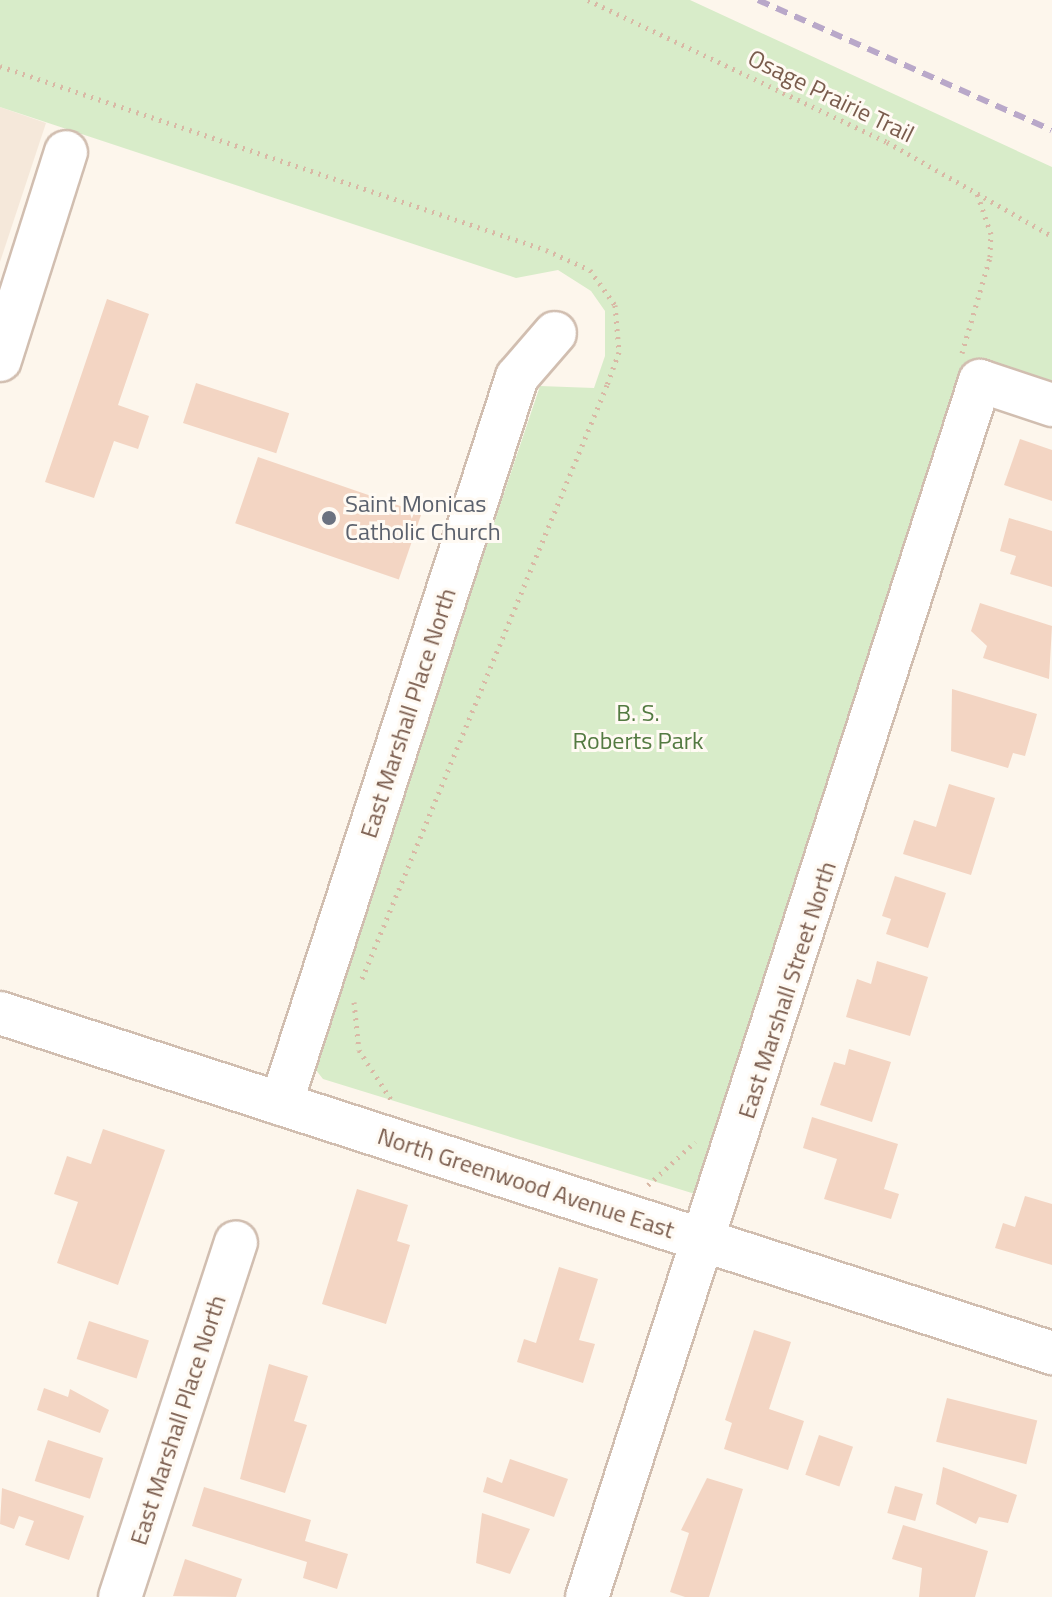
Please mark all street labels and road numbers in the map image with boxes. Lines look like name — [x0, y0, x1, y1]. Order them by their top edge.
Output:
street label: Osage Prairie Trail — [743, 43, 919, 149]
street label: East Marshall Place North — [354, 584, 462, 842]
street label: East Marshall Street North — [732, 858, 842, 1122]
street label: North Greenwood Avenue East — [374, 1121, 678, 1245]
street label: East Marshall Place North — [124, 1291, 232, 1549]

